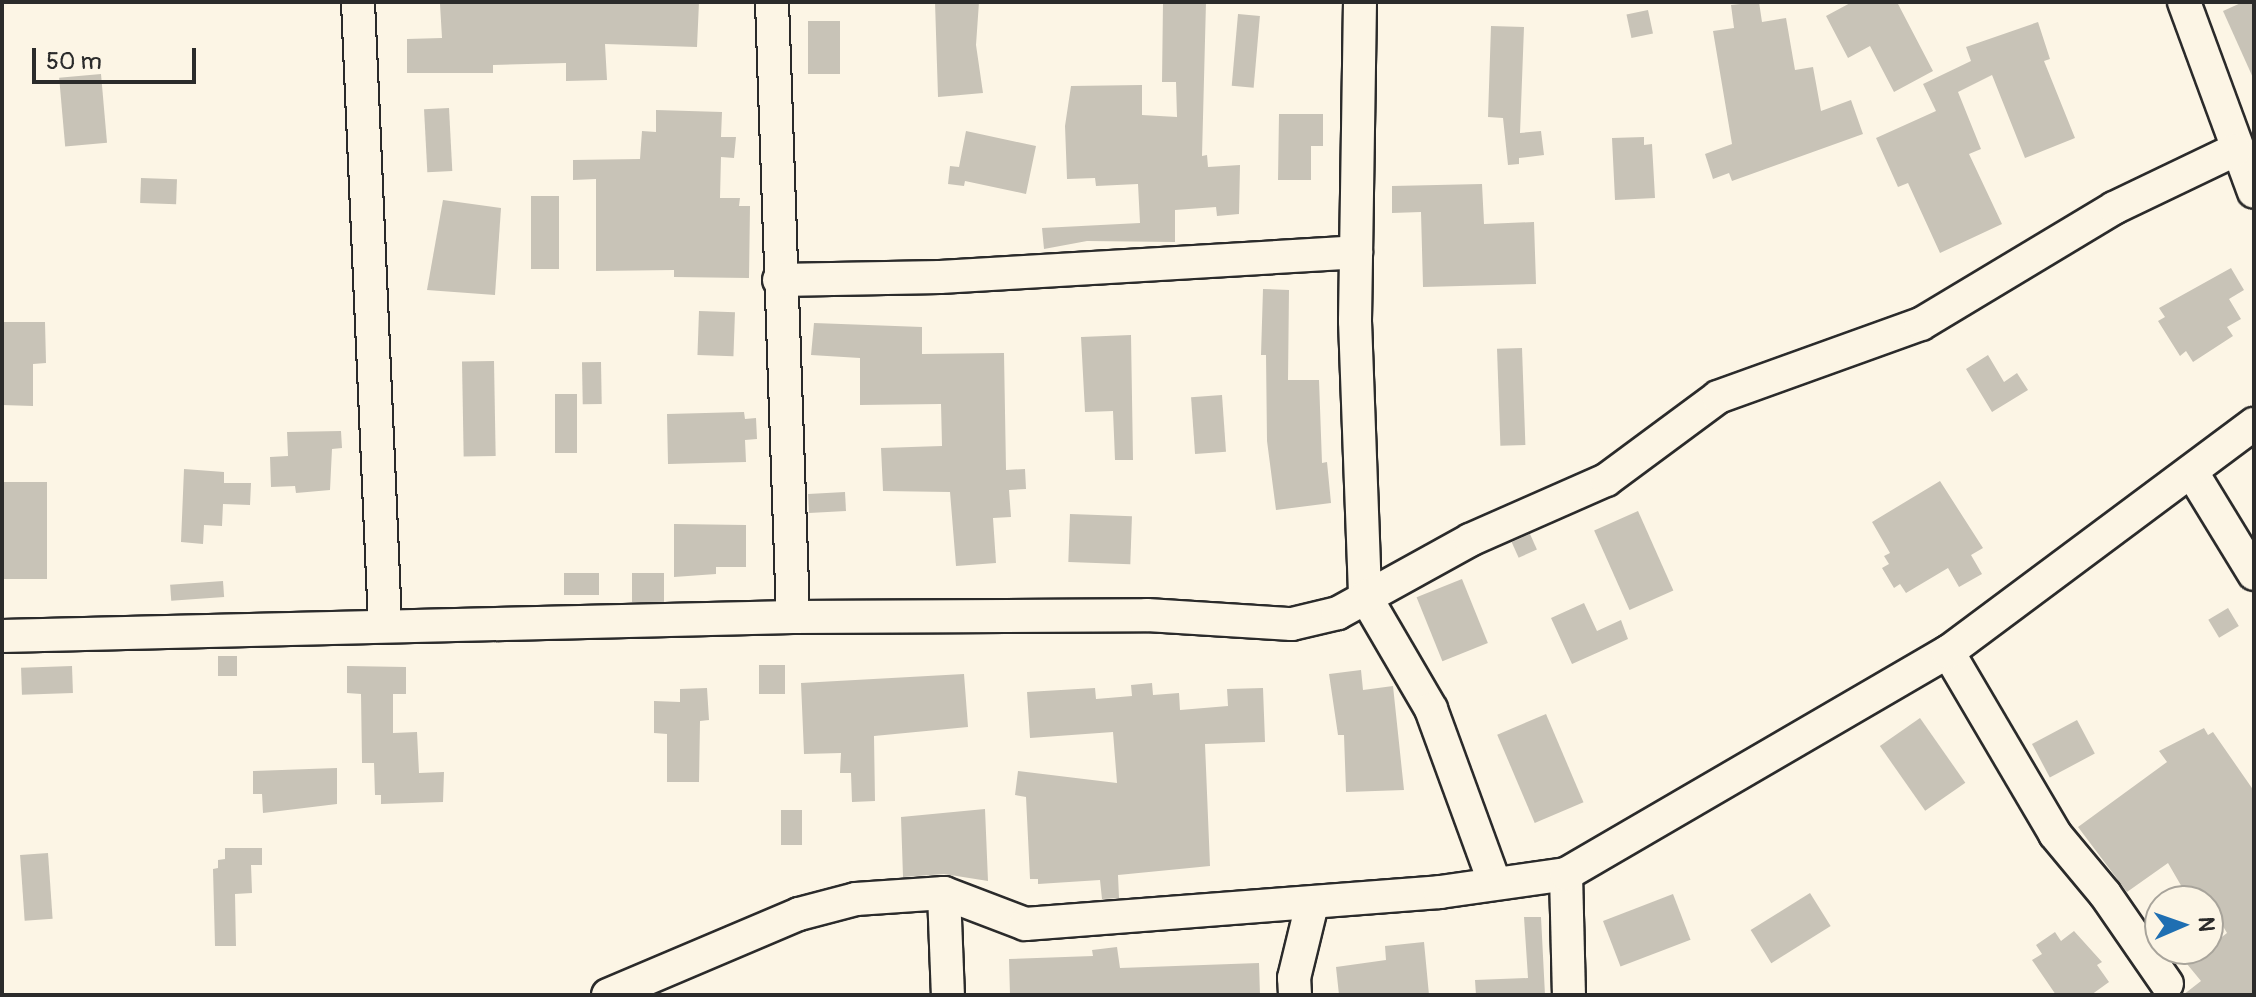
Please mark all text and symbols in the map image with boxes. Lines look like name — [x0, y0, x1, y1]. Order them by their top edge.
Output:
scale bar — [36, 32, 200, 82]
text: 50 m — [46, 47, 102, 76]
north arrow — [2144, 885, 2224, 965]
text: N — [2192, 916, 2220, 932]

